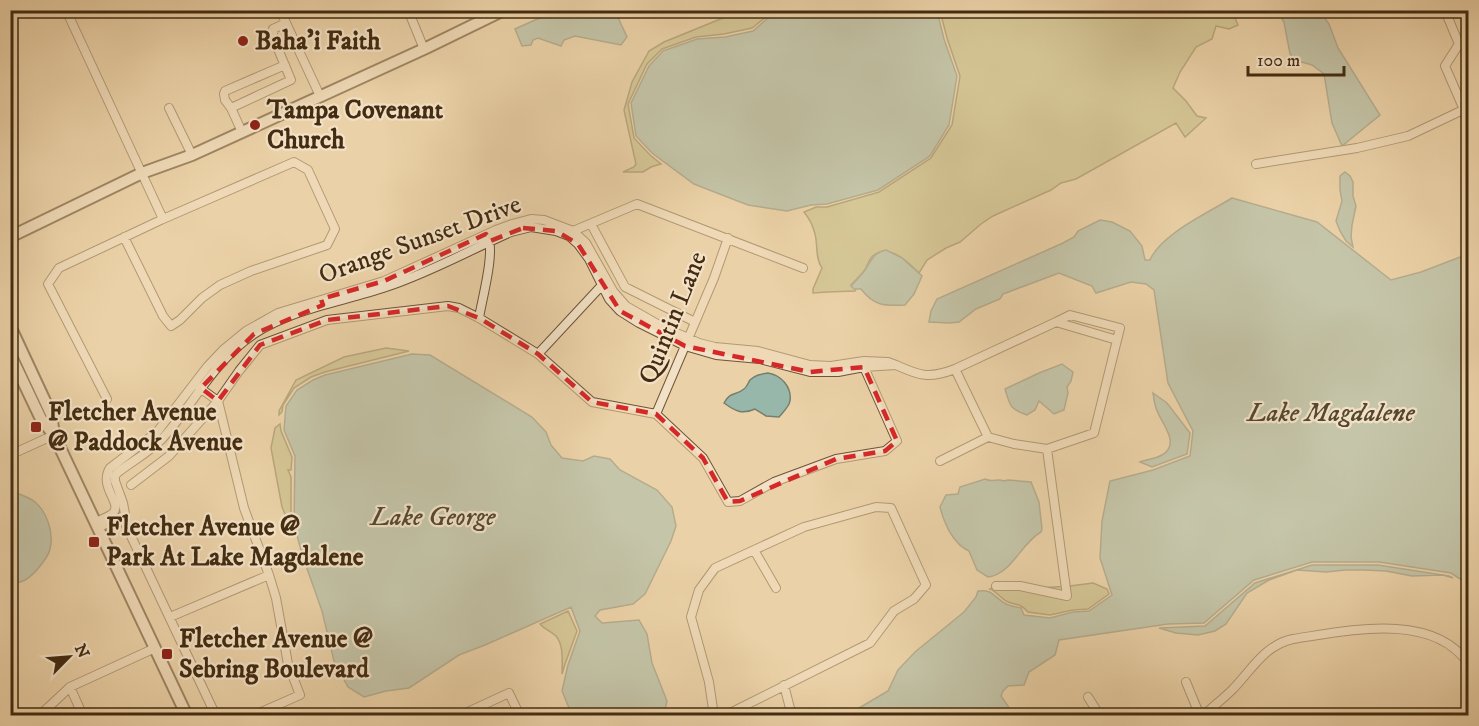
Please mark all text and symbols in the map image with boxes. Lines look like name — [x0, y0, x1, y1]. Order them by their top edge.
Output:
place label: Baha'i Faith — [255, 25, 381, 58]
marker: Baha'i Faith — [236, 34, 250, 48]
scale bar — [1248, 39, 1344, 77]
text: 100 m — [1257, 50, 1300, 72]
place label: Tampa Covenant Church — [266, 94, 444, 157]
marker: Tampa Covenant Church — [248, 118, 262, 132]
street label: Orange Sunset Drive — [314, 188, 526, 292]
street label: Quintin Lane — [631, 247, 715, 389]
place label: Fletcher Avenue @ Paddock Avenue — [48, 396, 243, 459]
water label: Lake Magdalene — [1245, 396, 1416, 430]
marker: Fletcher Avenue @ Paddock Avenue — [29, 420, 43, 434]
water label: Lake George — [369, 500, 496, 534]
place label: Fletcher Avenue @ Park At Lake Magdalene — [106, 511, 364, 574]
marker: Fletcher Avenue @ Park At Lake Magdalene — [87, 535, 101, 549]
place label: Fletcher Avenue @ Sebring Boulevard — [179, 623, 373, 686]
north arrow — [39, 627, 99, 687]
text: N — [70, 641, 94, 661]
marker: Fletcher Avenue @ Sebring Boulevard — [160, 647, 174, 661]

